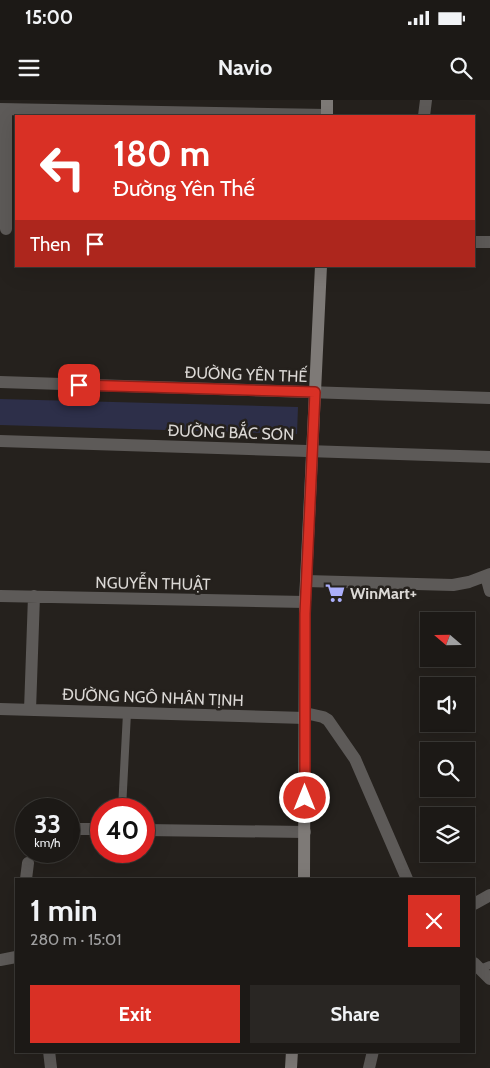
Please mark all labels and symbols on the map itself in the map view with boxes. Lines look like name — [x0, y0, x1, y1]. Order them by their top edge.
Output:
street label: ĐƯỜNG YÊN THẾ — [184, 361, 308, 386]
pin — [58, 364, 100, 406]
street label: ĐƯỜNG BẮC SƠN — [167, 418, 295, 444]
street label: NGUYỄN THUẬT — [95, 571, 211, 594]
supermarket icon: WinMart+ — [324, 582, 346, 604]
place label: WinMart+ — [350, 584, 417, 603]
north arrow — [420, 612, 475, 668]
street label: ĐƯỜNG NGÔ NHÂN TỊNH — [62, 685, 244, 710]
position arrow — [278, 771, 330, 823]
speed limit sign: 40 — [90, 798, 155, 863]

